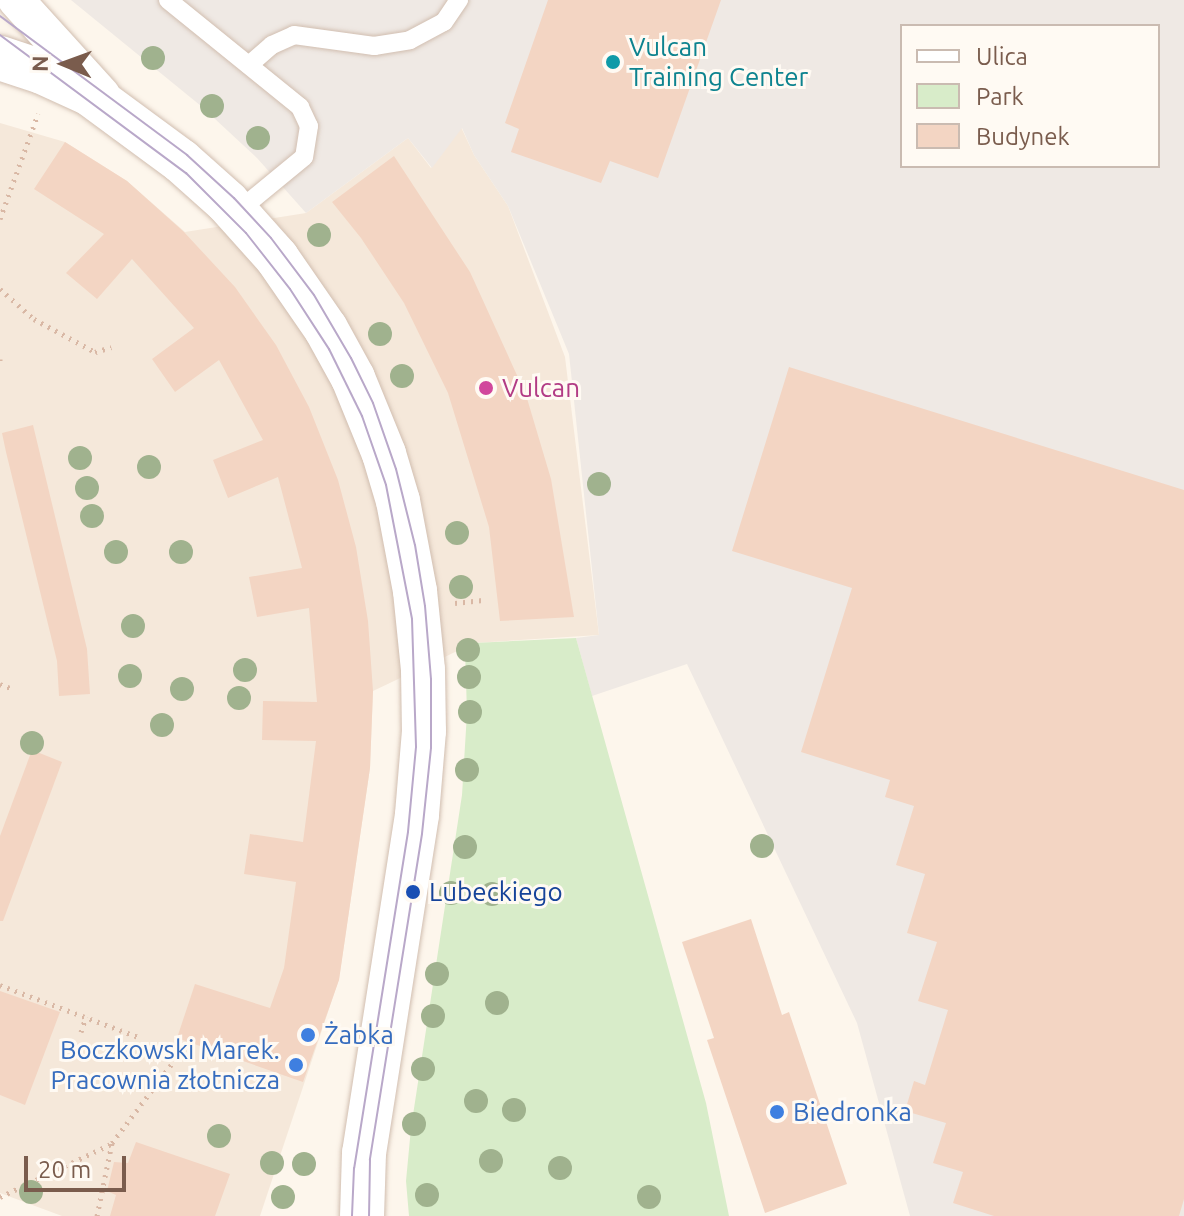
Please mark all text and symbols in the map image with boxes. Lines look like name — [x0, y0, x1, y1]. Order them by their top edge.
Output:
north arrow — [24, 24, 104, 104]
legend — [900, 24, 1160, 168]
place label: Vulcan Training Center — [629, 31, 808, 92]
text: Ulica — [976, 43, 1028, 70]
marker: Vulcan Training Center — [604, 53, 622, 71]
text: N — [27, 55, 52, 72]
text: Park — [976, 83, 1024, 110]
text: Budynek — [976, 123, 1070, 150]
place label: Vulcan — [502, 372, 580, 404]
marker: Vulcan — [477, 379, 495, 397]
place label: Lubeckiego — [429, 876, 563, 908]
marker: Lubeckiego — [404, 883, 422, 901]
place label: Żabka — [324, 1019, 394, 1051]
marker: Żabka — [299, 1026, 317, 1044]
place label: Boczkowski Marek. Pracownia złotnicza — [51, 1034, 280, 1096]
marker: Boczkowski Marek. Pracownia złotnicza — [287, 1056, 305, 1074]
place label: Biedronka — [793, 1096, 912, 1128]
marker: Biedronka — [768, 1103, 786, 1121]
scale bar — [28, 1140, 130, 1190]
text: 20 m — [38, 1156, 91, 1183]

